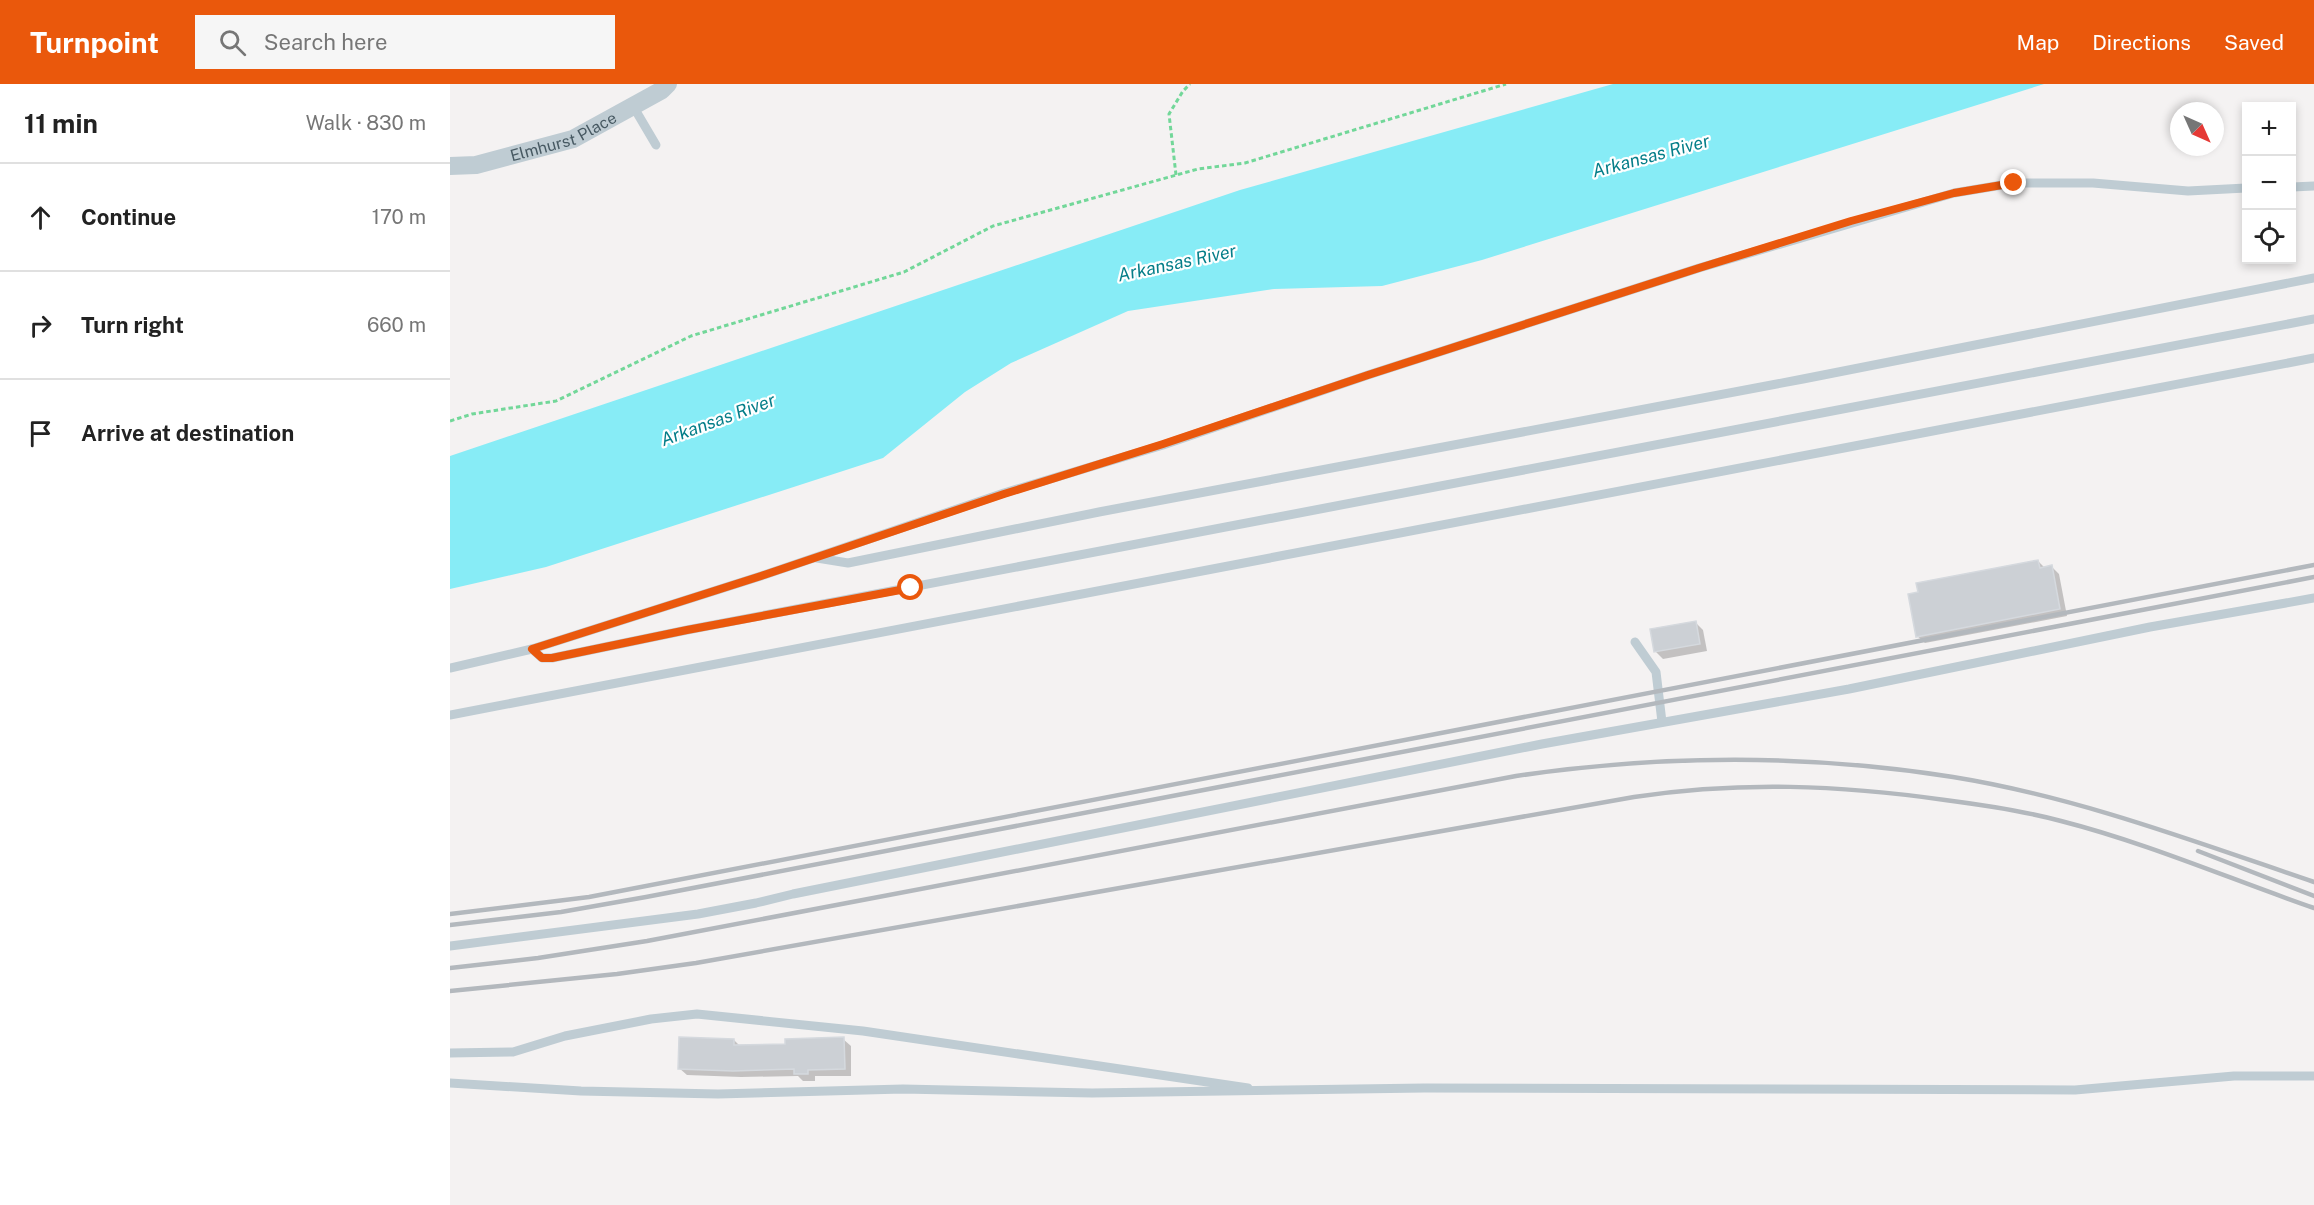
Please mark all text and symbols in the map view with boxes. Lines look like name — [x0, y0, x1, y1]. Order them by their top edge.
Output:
search box — [195, 15, 615, 69]
text: Turnpoint — [30, 26, 159, 59]
icon: search — [216, 26, 249, 59]
text: Search here — [264, 29, 387, 55]
text: Map — [2017, 30, 2059, 55]
text: Directions — [2092, 30, 2191, 55]
text: Saved — [2224, 30, 2284, 55]
north arrow — [2170, 102, 2224, 156]
map controls — [2242, 102, 2296, 264]
button: + — [2242, 102, 2296, 156]
text: 11 min — [24, 108, 98, 139]
street label: Elmhurst Place — [508, 108, 620, 165]
text: Walk · 830 m — [306, 111, 426, 135]
water label: Arkansas River — [1590, 130, 1712, 181]
button: − — [2242, 156, 2296, 210]
route end — [2000, 169, 2026, 195]
icon: ahead — [24, 201, 57, 234]
text: Continue — [81, 204, 176, 230]
text: 170 m — [372, 205, 426, 229]
button: locate — [2242, 210, 2296, 264]
water label: Arkansas River — [1116, 240, 1238, 285]
icon: right — [24, 309, 57, 342]
text: Turn right — [81, 312, 184, 338]
text: 660 m — [367, 313, 426, 337]
water label: Arkansas River — [658, 389, 778, 450]
icon: arrive — [24, 417, 57, 450]
text: Arrive at destination — [81, 420, 294, 446]
route start — [897, 574, 923, 600]

